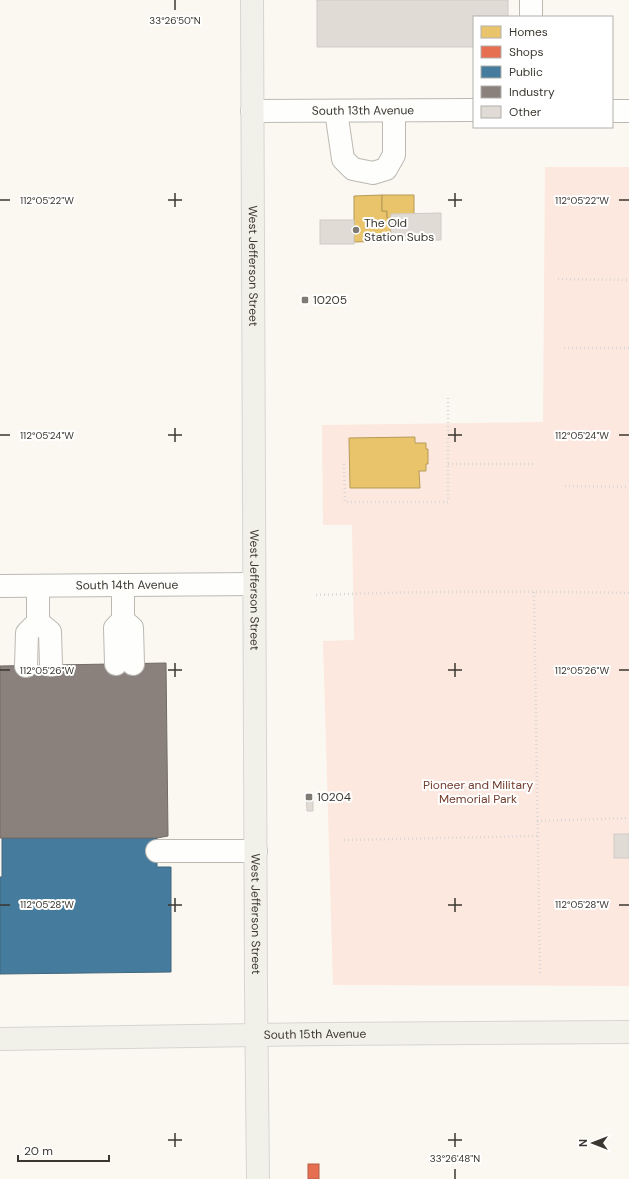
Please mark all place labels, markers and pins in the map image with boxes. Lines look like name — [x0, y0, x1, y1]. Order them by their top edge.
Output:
place label: The Old Station Subs — [364, 215, 434, 245]
marker: The Old Station Subs — [351, 225, 361, 235]
place label: 10205 — [313, 292, 347, 308]
marker: 10205 — [300, 295, 310, 305]
place label: 10204 — [317, 789, 351, 805]
marker: 10204 — [304, 792, 314, 802]

